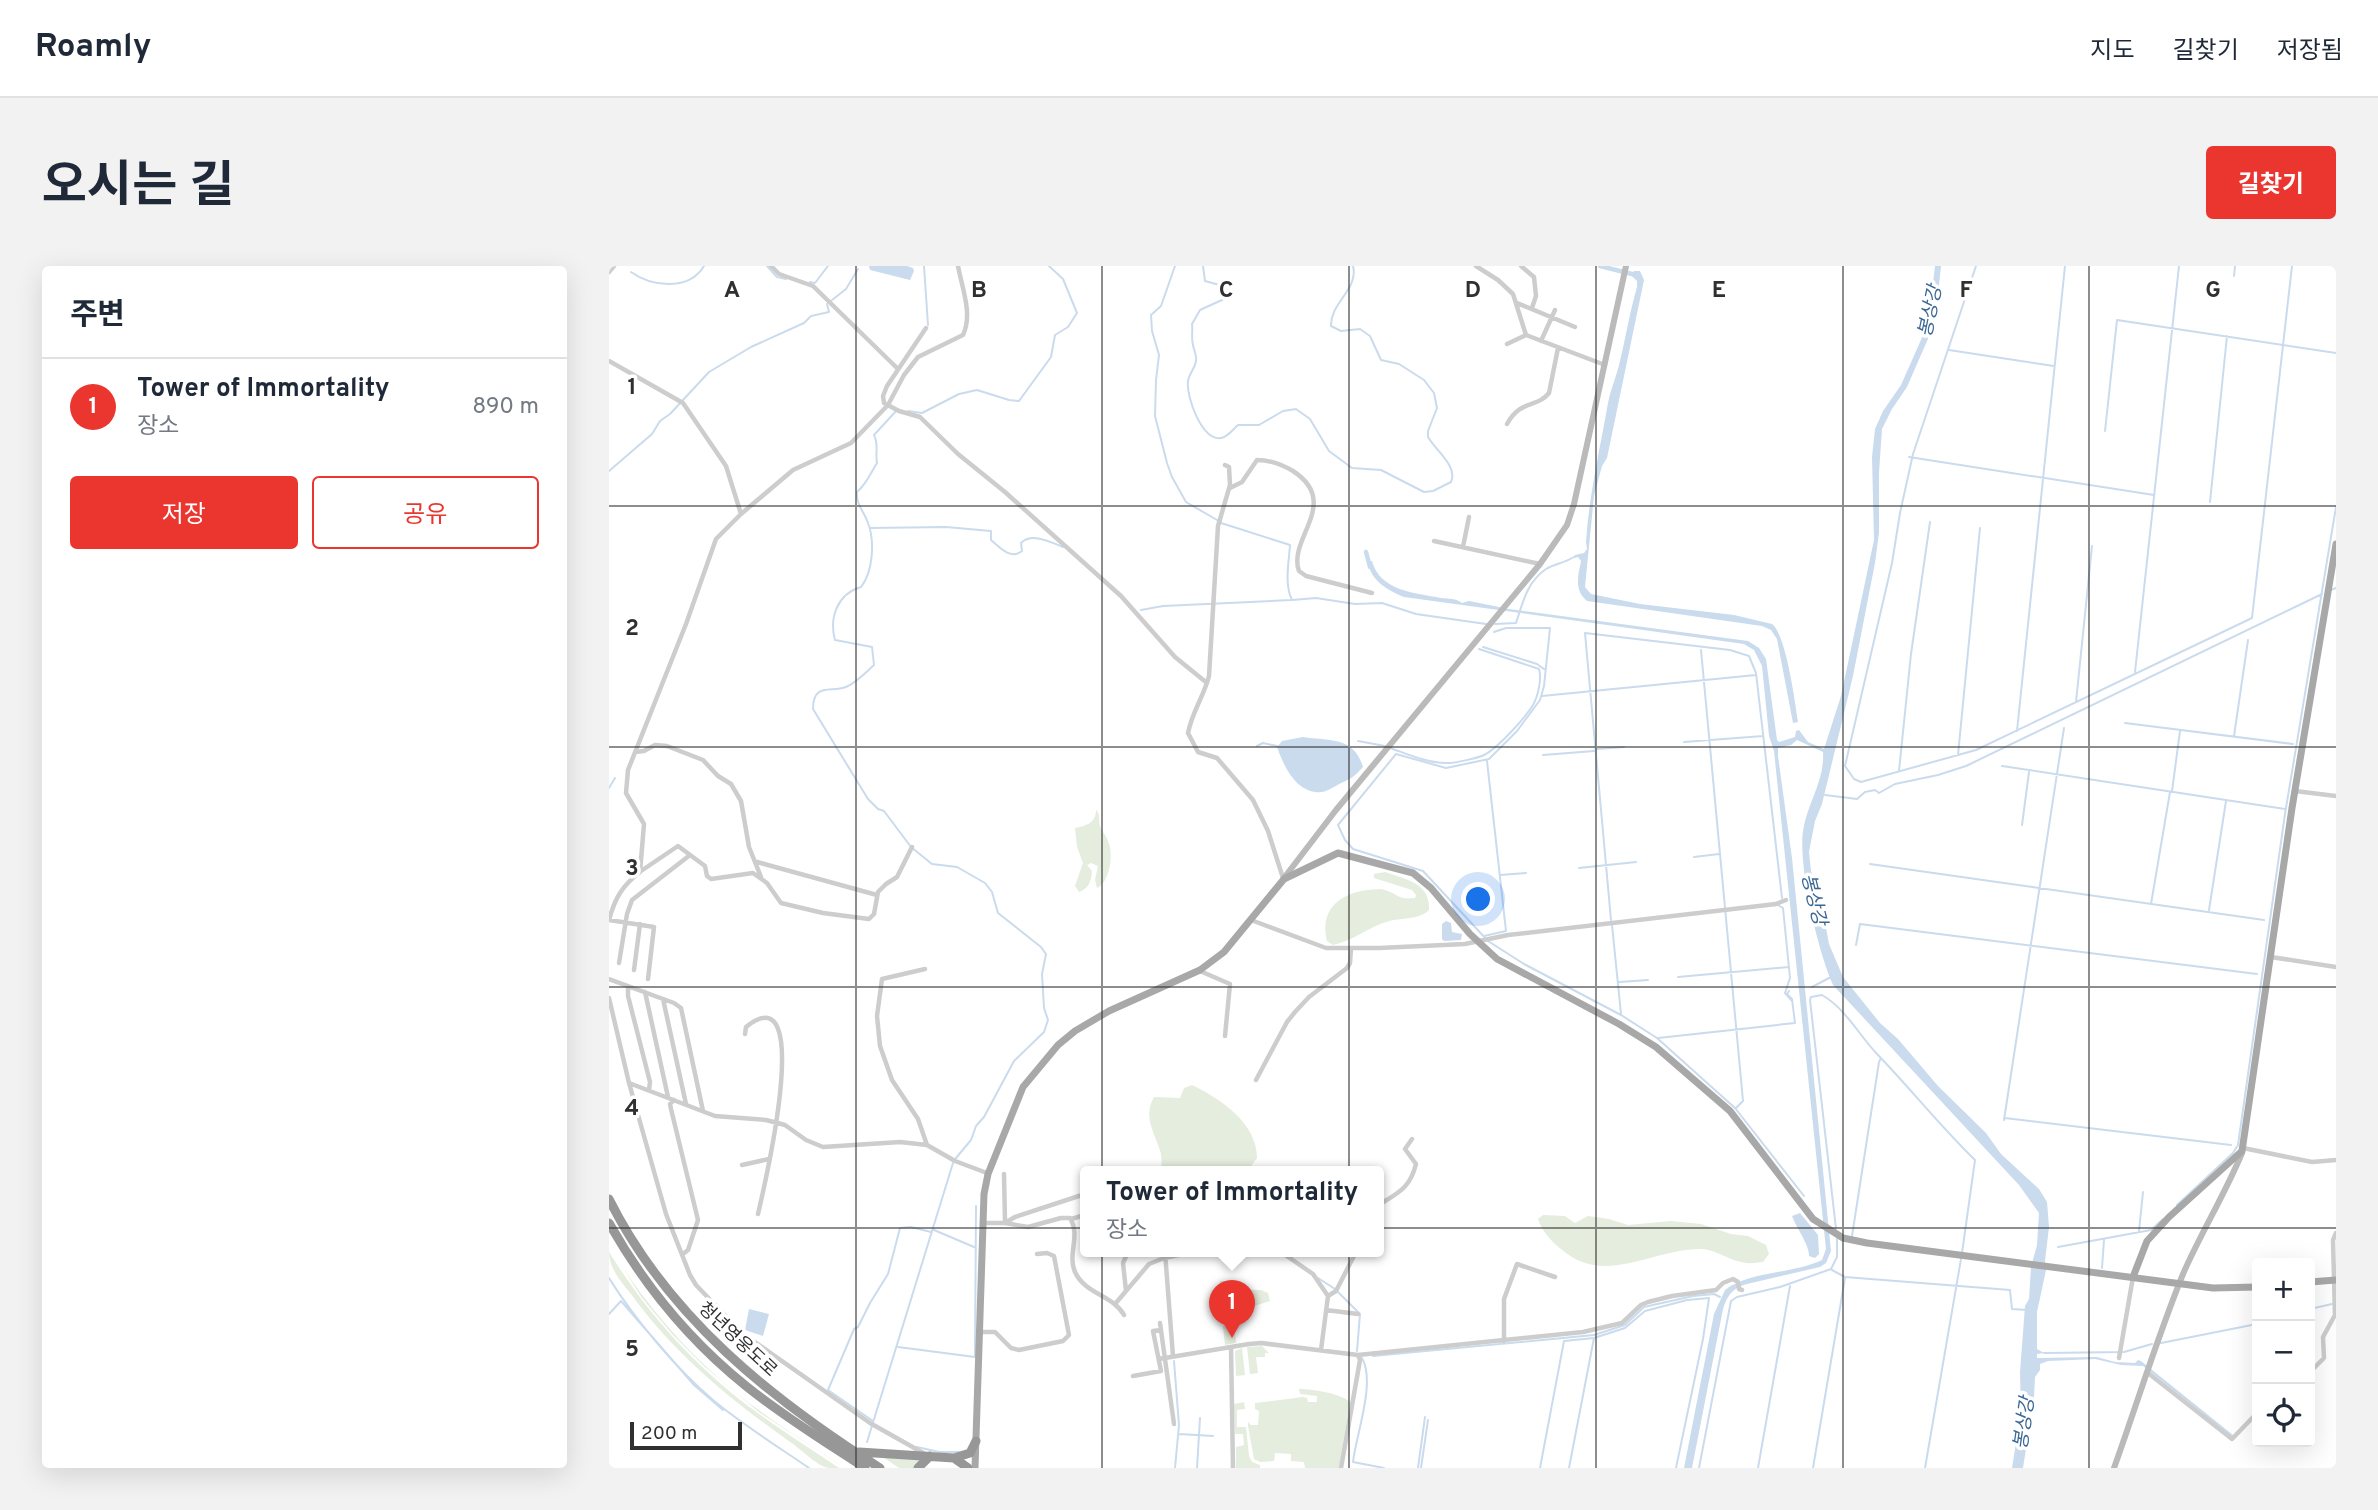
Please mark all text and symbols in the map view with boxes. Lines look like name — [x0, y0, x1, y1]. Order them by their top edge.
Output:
text: Roamly — [35, 27, 151, 69]
text: 지도 — [2090, 37, 2135, 67]
text: 길찾기 — [2173, 37, 2239, 67]
text: 저장됨 — [2277, 37, 2343, 67]
button: 길찾기 — [2206, 146, 2336, 219]
text: 오시는 길 — [42, 158, 235, 220]
text: A — [724, 277, 740, 306]
text: B — [971, 277, 987, 306]
text: C — [1219, 277, 1233, 306]
text: D — [1465, 277, 1481, 306]
text: E — [1712, 277, 1726, 306]
text: F — [1959, 277, 1973, 306]
text: G — [2205, 277, 2221, 306]
water label: 봉상강 — [1914, 281, 1949, 340]
text: 주변 — [70, 298, 125, 335]
text: Tower of Immortality — [137, 373, 389, 406]
text: 1 — [627, 374, 637, 403]
text: 1 — [88, 393, 98, 422]
text: 890 m — [472, 393, 539, 422]
text: 장소 — [137, 413, 179, 442]
button: 저장 — [70, 476, 298, 549]
button: 공유 — [312, 476, 539, 549]
text: 2 — [625, 615, 639, 644]
text: 3 — [625, 855, 639, 884]
water label: 봉상강 — [1795, 871, 1832, 930]
your location — [1461, 882, 1495, 916]
text: 4 — [625, 1095, 639, 1124]
popup — [1080, 1166, 1384, 1257]
text: Tower of Immortality — [1106, 1177, 1358, 1210]
text: 장소 — [1106, 1217, 1148, 1246]
map controls — [2252, 1258, 2315, 1447]
button: + — [2252, 1258, 2315, 1321]
pin: 1 — [1209, 1280, 1255, 1338]
street label: 청년영웅도로 — [693, 1298, 781, 1382]
button: − — [2252, 1321, 2315, 1384]
text: 5 — [625, 1336, 639, 1365]
button: locate — [2252, 1384, 2315, 1447]
water label: 봉상강 — [2009, 1393, 2041, 1451]
scale bar — [630, 1419, 742, 1451]
text: 200 m — [641, 1422, 697, 1446]

